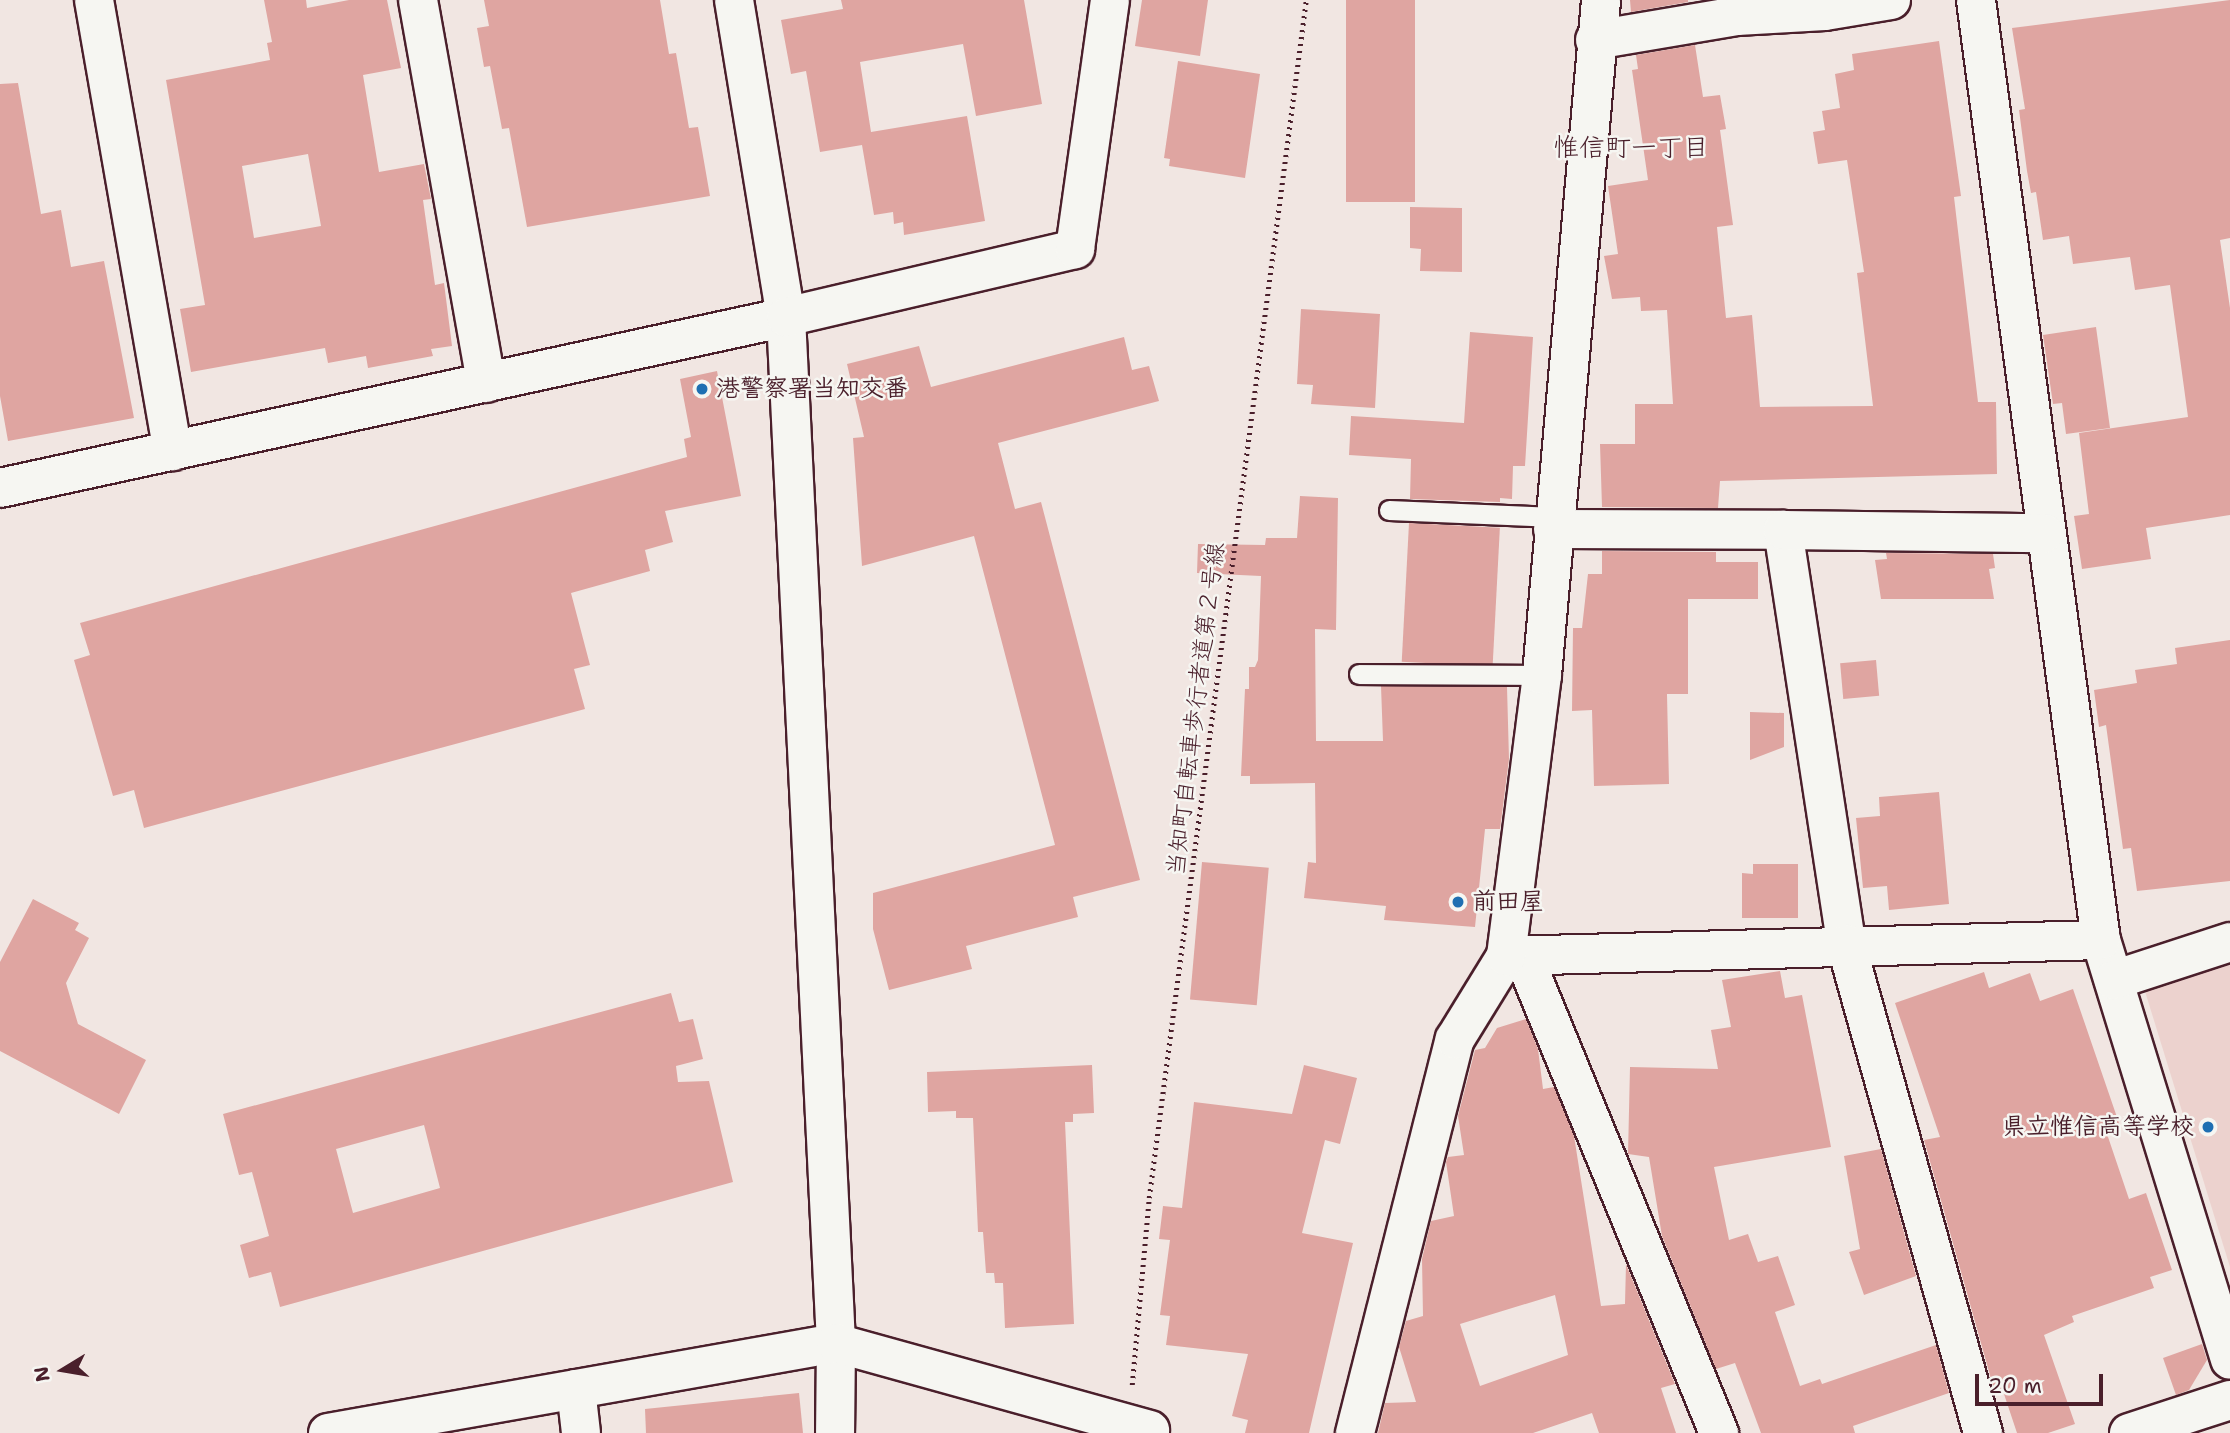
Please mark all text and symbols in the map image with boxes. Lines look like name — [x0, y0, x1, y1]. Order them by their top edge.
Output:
district label: 惟信町一丁目 — [1553, 131, 1709, 163]
place label: 港警察署当知交番 — [716, 375, 908, 403]
marker: 港警察署当知交番 — [694, 381, 710, 397]
street label: 当知町自転車歩行者道第２号線 — [1161, 540, 1231, 878]
place label: 前田屋 — [1472, 888, 1544, 916]
marker: 前田屋 — [1450, 894, 1466, 910]
place label: 県立惟信高等学校 — [2002, 1113, 2194, 1141]
marker: 県立惟信高等学校 — [2200, 1119, 2216, 1135]
north arrow — [28, 1335, 98, 1405]
scale bar — [1978, 1360, 2106, 1404]
text: N — [28, 1364, 56, 1384]
text: 20 m — [1988, 1372, 2042, 1400]

